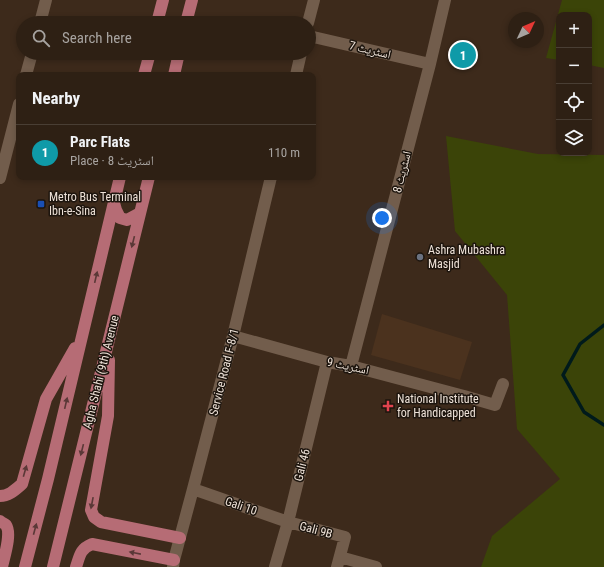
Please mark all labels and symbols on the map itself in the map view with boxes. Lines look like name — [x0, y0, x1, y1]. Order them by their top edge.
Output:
north arrow — [508, 12, 544, 48]
street label: اسٹریٹ 7 — [348, 38, 392, 62]
pin: 1 — [450, 40, 476, 70]
street label: اسٹریٹ 8 — [390, 150, 414, 194]
place label: Metro Bus Terminal Ibn-e-Sina — [49, 190, 141, 218]
marker: Metro Bus Terminal Ibn-e-Sina — [36, 199, 46, 209]
your location — [372, 208, 392, 228]
one-way arrow — [130, 236, 136, 248]
place label: Ashra Mubashra Masjid — [428, 243, 505, 271]
marker: Ashra Mubashra Masjid — [415, 252, 425, 262]
one-way arrow — [94, 271, 100, 283]
street label: Agha Shahi (9th) Avenue — [80, 313, 122, 430]
street label: Service Road F-8/1 — [206, 327, 242, 417]
street label: اسٹریٹ 9 — [326, 355, 370, 377]
place label: National Institute for Handicapped — [397, 392, 479, 420]
one-way arrow — [64, 397, 70, 409]
marker: National Institute for Handicapped — [382, 400, 394, 412]
one-way arrow — [79, 444, 85, 456]
street label: Gali 46 — [291, 447, 313, 483]
one-way arrow — [22, 465, 28, 477]
street label: Gali 10 — [223, 494, 259, 518]
one-way arrow — [89, 497, 95, 509]
street label: Gali 9B — [298, 519, 334, 541]
one-way arrow — [32, 523, 38, 535]
one-way arrow — [129, 549, 142, 555]

